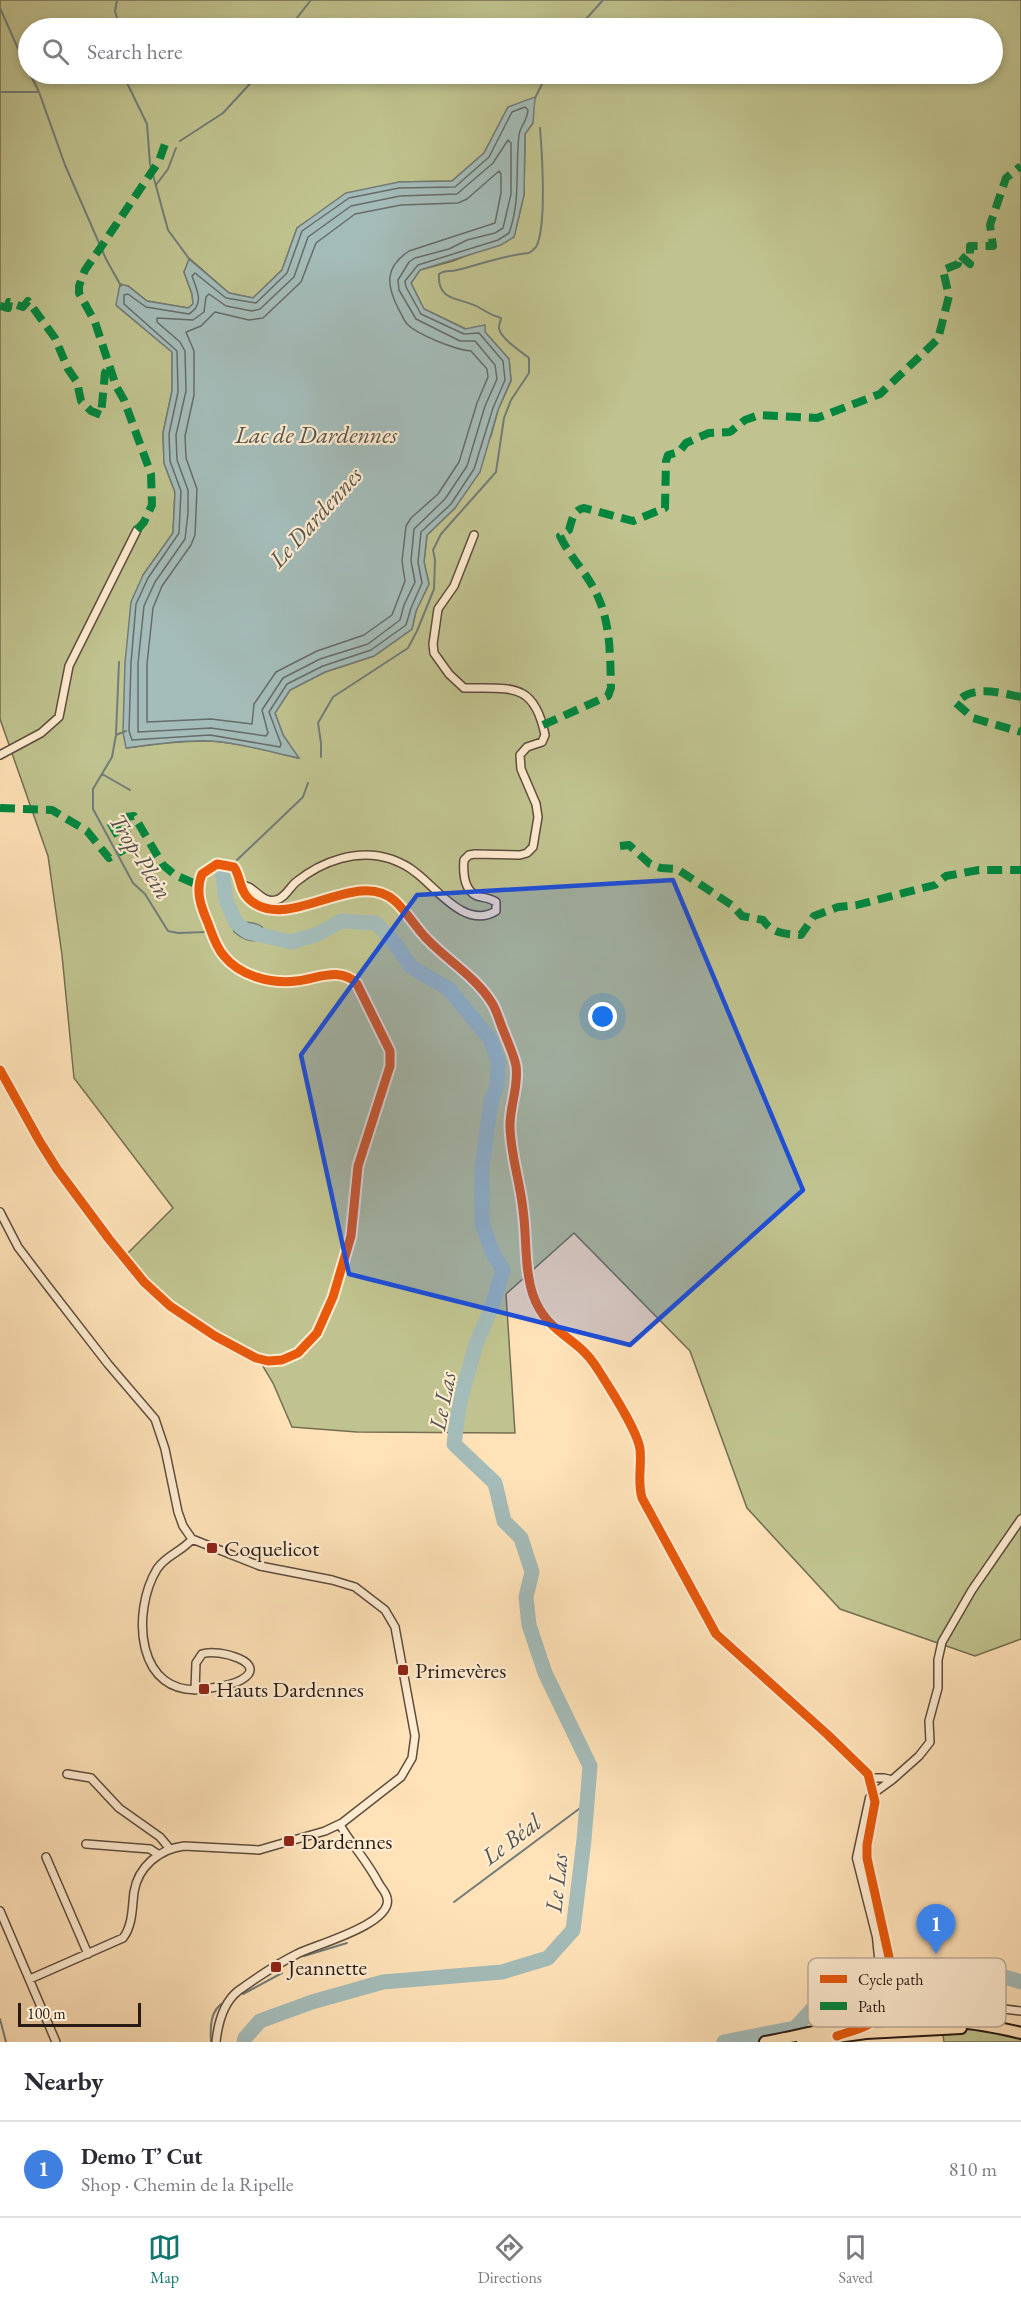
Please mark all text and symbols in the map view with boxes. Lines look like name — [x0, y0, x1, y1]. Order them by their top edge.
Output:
search box — [18, 18, 1003, 84]
icon: search — [39, 35, 72, 68]
text: Search here — [87, 37, 182, 66]
water label: Lac de Dardennes — [234, 419, 397, 450]
water label: Le Dardennes — [261, 460, 369, 575]
water label: Trop-Plein — [102, 807, 180, 905]
your location — [588, 1002, 617, 1031]
water label: Le Las — [421, 1369, 463, 1434]
place label: Coquelicot — [224, 1534, 319, 1563]
marker: Coquelicot — [205, 1541, 219, 1555]
place label: Primevères — [415, 1656, 506, 1685]
marker: Primevères — [396, 1663, 410, 1677]
place label: Hauts Dardennes — [216, 1675, 364, 1704]
marker: Hauts Dardennes — [197, 1682, 211, 1696]
water label: Le Béal — [474, 1806, 548, 1872]
place label: Dardennes — [301, 1827, 392, 1856]
marker: Dardennes — [282, 1834, 296, 1848]
water label: Le Las — [537, 1851, 575, 1915]
pin: 1 — [916, 1904, 956, 1954]
place label: Jeannette — [286, 1953, 367, 1982]
legend — [808, 1958, 1006, 2027]
marker: Jeannette — [269, 1960, 283, 1974]
text: Cycle path — [858, 1969, 923, 1990]
text: Path — [858, 1996, 886, 2017]
scale bar — [18, 2000, 141, 2028]
text: 100 m — [27, 2003, 66, 2024]
text: Nearby — [24, 2064, 104, 2098]
text: Demo T’ Cut — [81, 2142, 203, 2171]
text: 1 — [38, 2156, 49, 2182]
text: 810 m — [949, 2156, 997, 2182]
text: Shop · Chemin de la Ripelle — [81, 2171, 294, 2197]
tab: Map — [148, 2231, 181, 2288]
tab: Directions — [478, 2231, 542, 2288]
tab: Saved — [838, 2231, 873, 2288]

